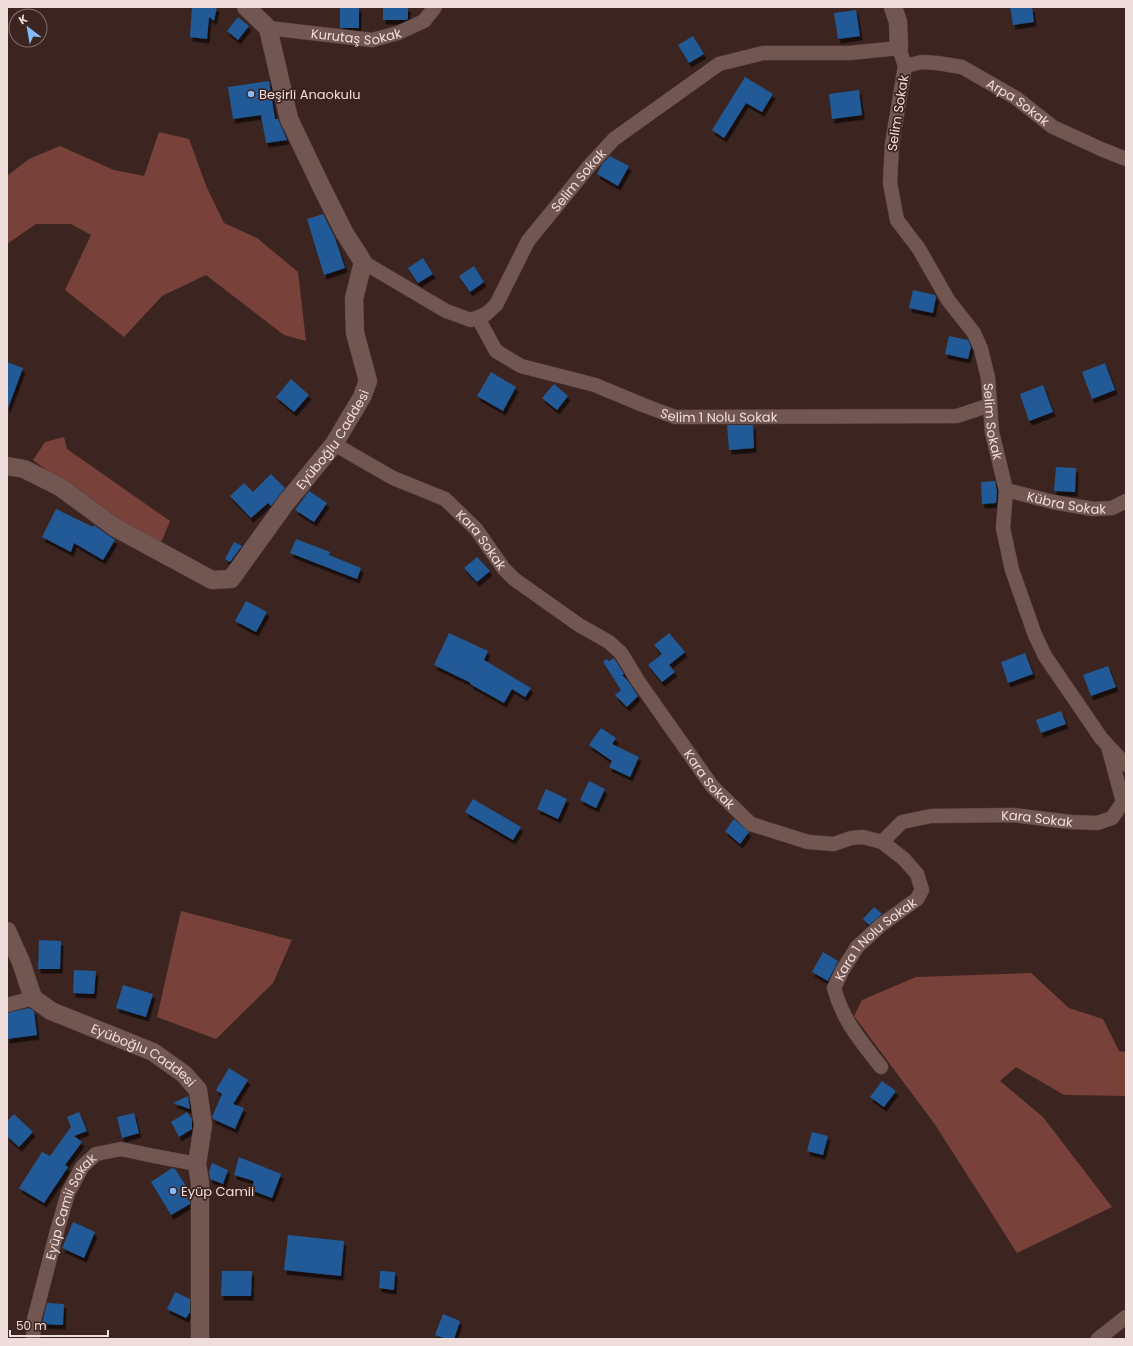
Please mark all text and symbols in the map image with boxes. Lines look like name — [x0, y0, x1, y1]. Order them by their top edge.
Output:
north arrow — [8, 8, 48, 48]
text: K — [15, 10, 31, 28]
street label: Kurutaş Sokak — [310, 23, 404, 49]
street label: Selim Sokak — [883, 73, 913, 153]
street label: Arpa Sokak — [983, 74, 1054, 131]
place label: Beşirli Anaokulu — [259, 85, 360, 104]
marker: Beşirli Anaokulu — [246, 89, 256, 99]
street label: Selim Sokak — [546, 144, 610, 216]
street label: Selim Sokak — [979, 382, 1008, 462]
street label: Eyüboğlu Caddesi — [291, 387, 373, 493]
street label: Selim 1 Nolu Sokak — [658, 403, 778, 426]
street label: Kübra Sokak — [1025, 486, 1107, 519]
street label: Kara Sokak — [452, 505, 511, 574]
street label: Kara Sokak — [680, 746, 740, 813]
street label: Kara Sokak — [1001, 805, 1074, 832]
street label: Kara 1 Nolu Sokak — [829, 893, 921, 984]
street label: Eyüboğlu Caddesi — [88, 1019, 200, 1091]
street label: Eyüp Camii Sokak — [40, 1149, 101, 1262]
place label: Eyüp Camii — [181, 1182, 254, 1201]
marker: Eyüp Camii — [168, 1186, 178, 1196]
scale bar — [10, 1312, 108, 1338]
text: 50 m — [16, 1317, 47, 1334]

